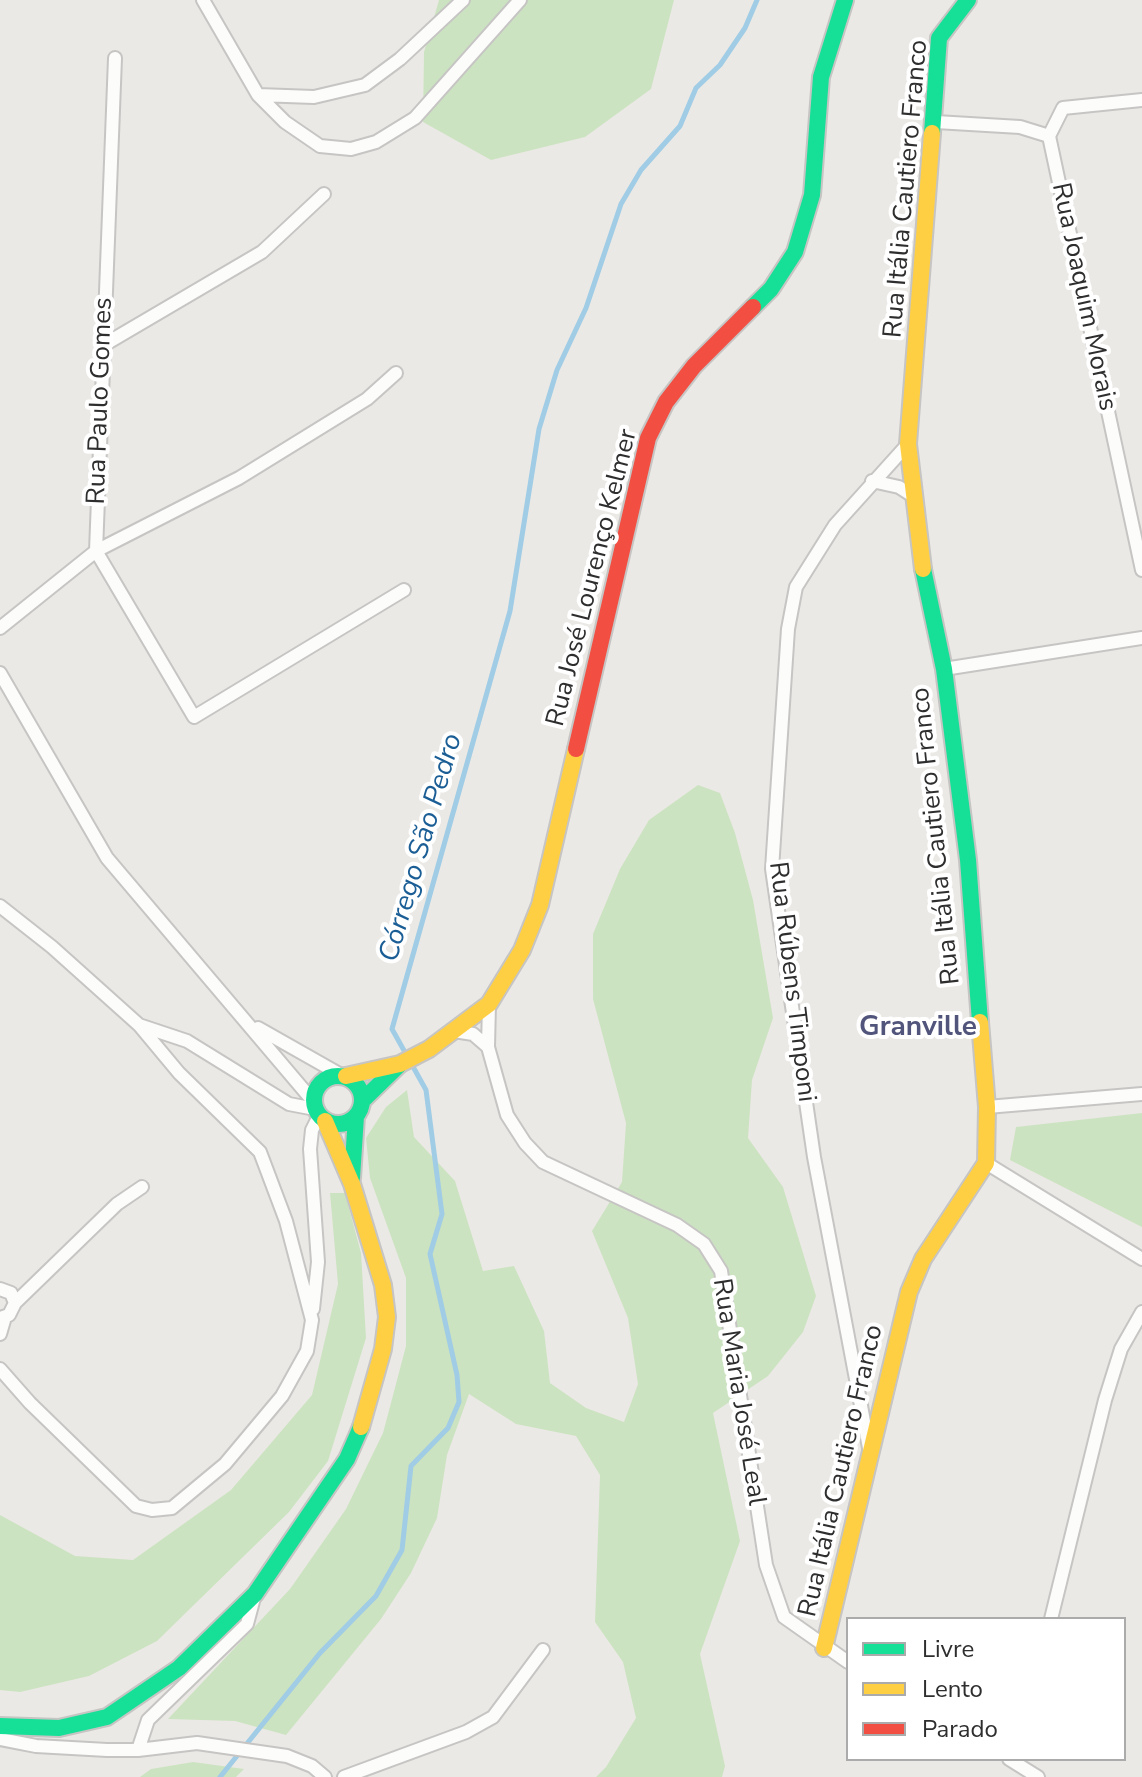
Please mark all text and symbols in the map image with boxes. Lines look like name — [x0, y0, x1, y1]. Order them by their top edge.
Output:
street label: Rua Itália Cautiero Franco — [878, 39, 936, 339]
street label: Rua Joaquim Morais — [1044, 180, 1122, 414]
street label: Rua Paulo Gomes — [82, 297, 120, 505]
street label: Rua José Lourenço Kelmer — [541, 426, 645, 730]
street label: Rua Itália Cautiero Franco — [906, 686, 968, 986]
water label: Córrego São Pedro — [373, 730, 471, 966]
street label: Rua Rúbens Timponi — [761, 860, 821, 1104]
district label: Granville — [859, 1011, 977, 1045]
street label: Rua Maria José Leal — [705, 1276, 771, 1508]
street label: Rua Itália Cautiero Franco — [793, 1322, 891, 1620]
legend — [846, 1617, 1126, 1761]
text: Livre — [922, 1633, 974, 1665]
text: Lento — [922, 1673, 983, 1705]
text: Parado — [922, 1713, 998, 1745]

